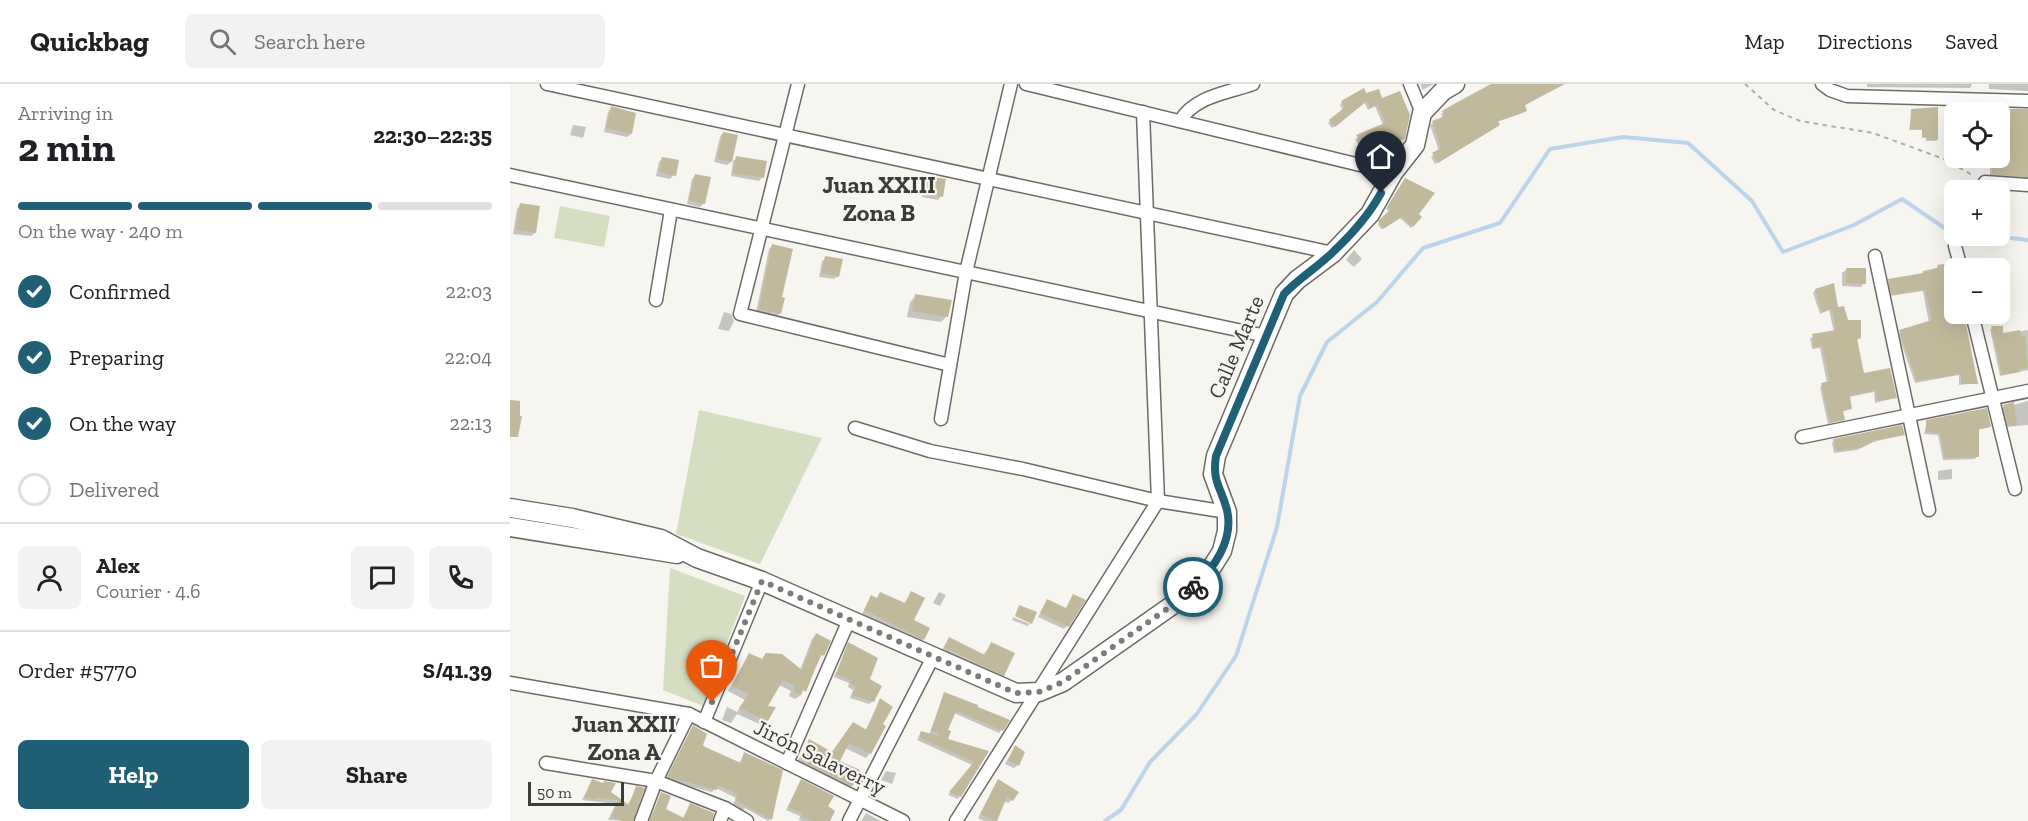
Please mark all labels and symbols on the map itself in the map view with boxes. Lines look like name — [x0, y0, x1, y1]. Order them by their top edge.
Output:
pin — [1355, 131, 1406, 193]
district label: Juan XXIII Zona B — [822, 170, 936, 227]
street label: Calle Marte — [1202, 291, 1270, 403]
courier — [1163, 557, 1223, 617]
pin — [686, 640, 737, 702]
district label: Juan XXII Zona A — [572, 709, 676, 766]
street label: Jirón Salaverry — [750, 713, 891, 801]
scale bar — [528, 779, 624, 806]

